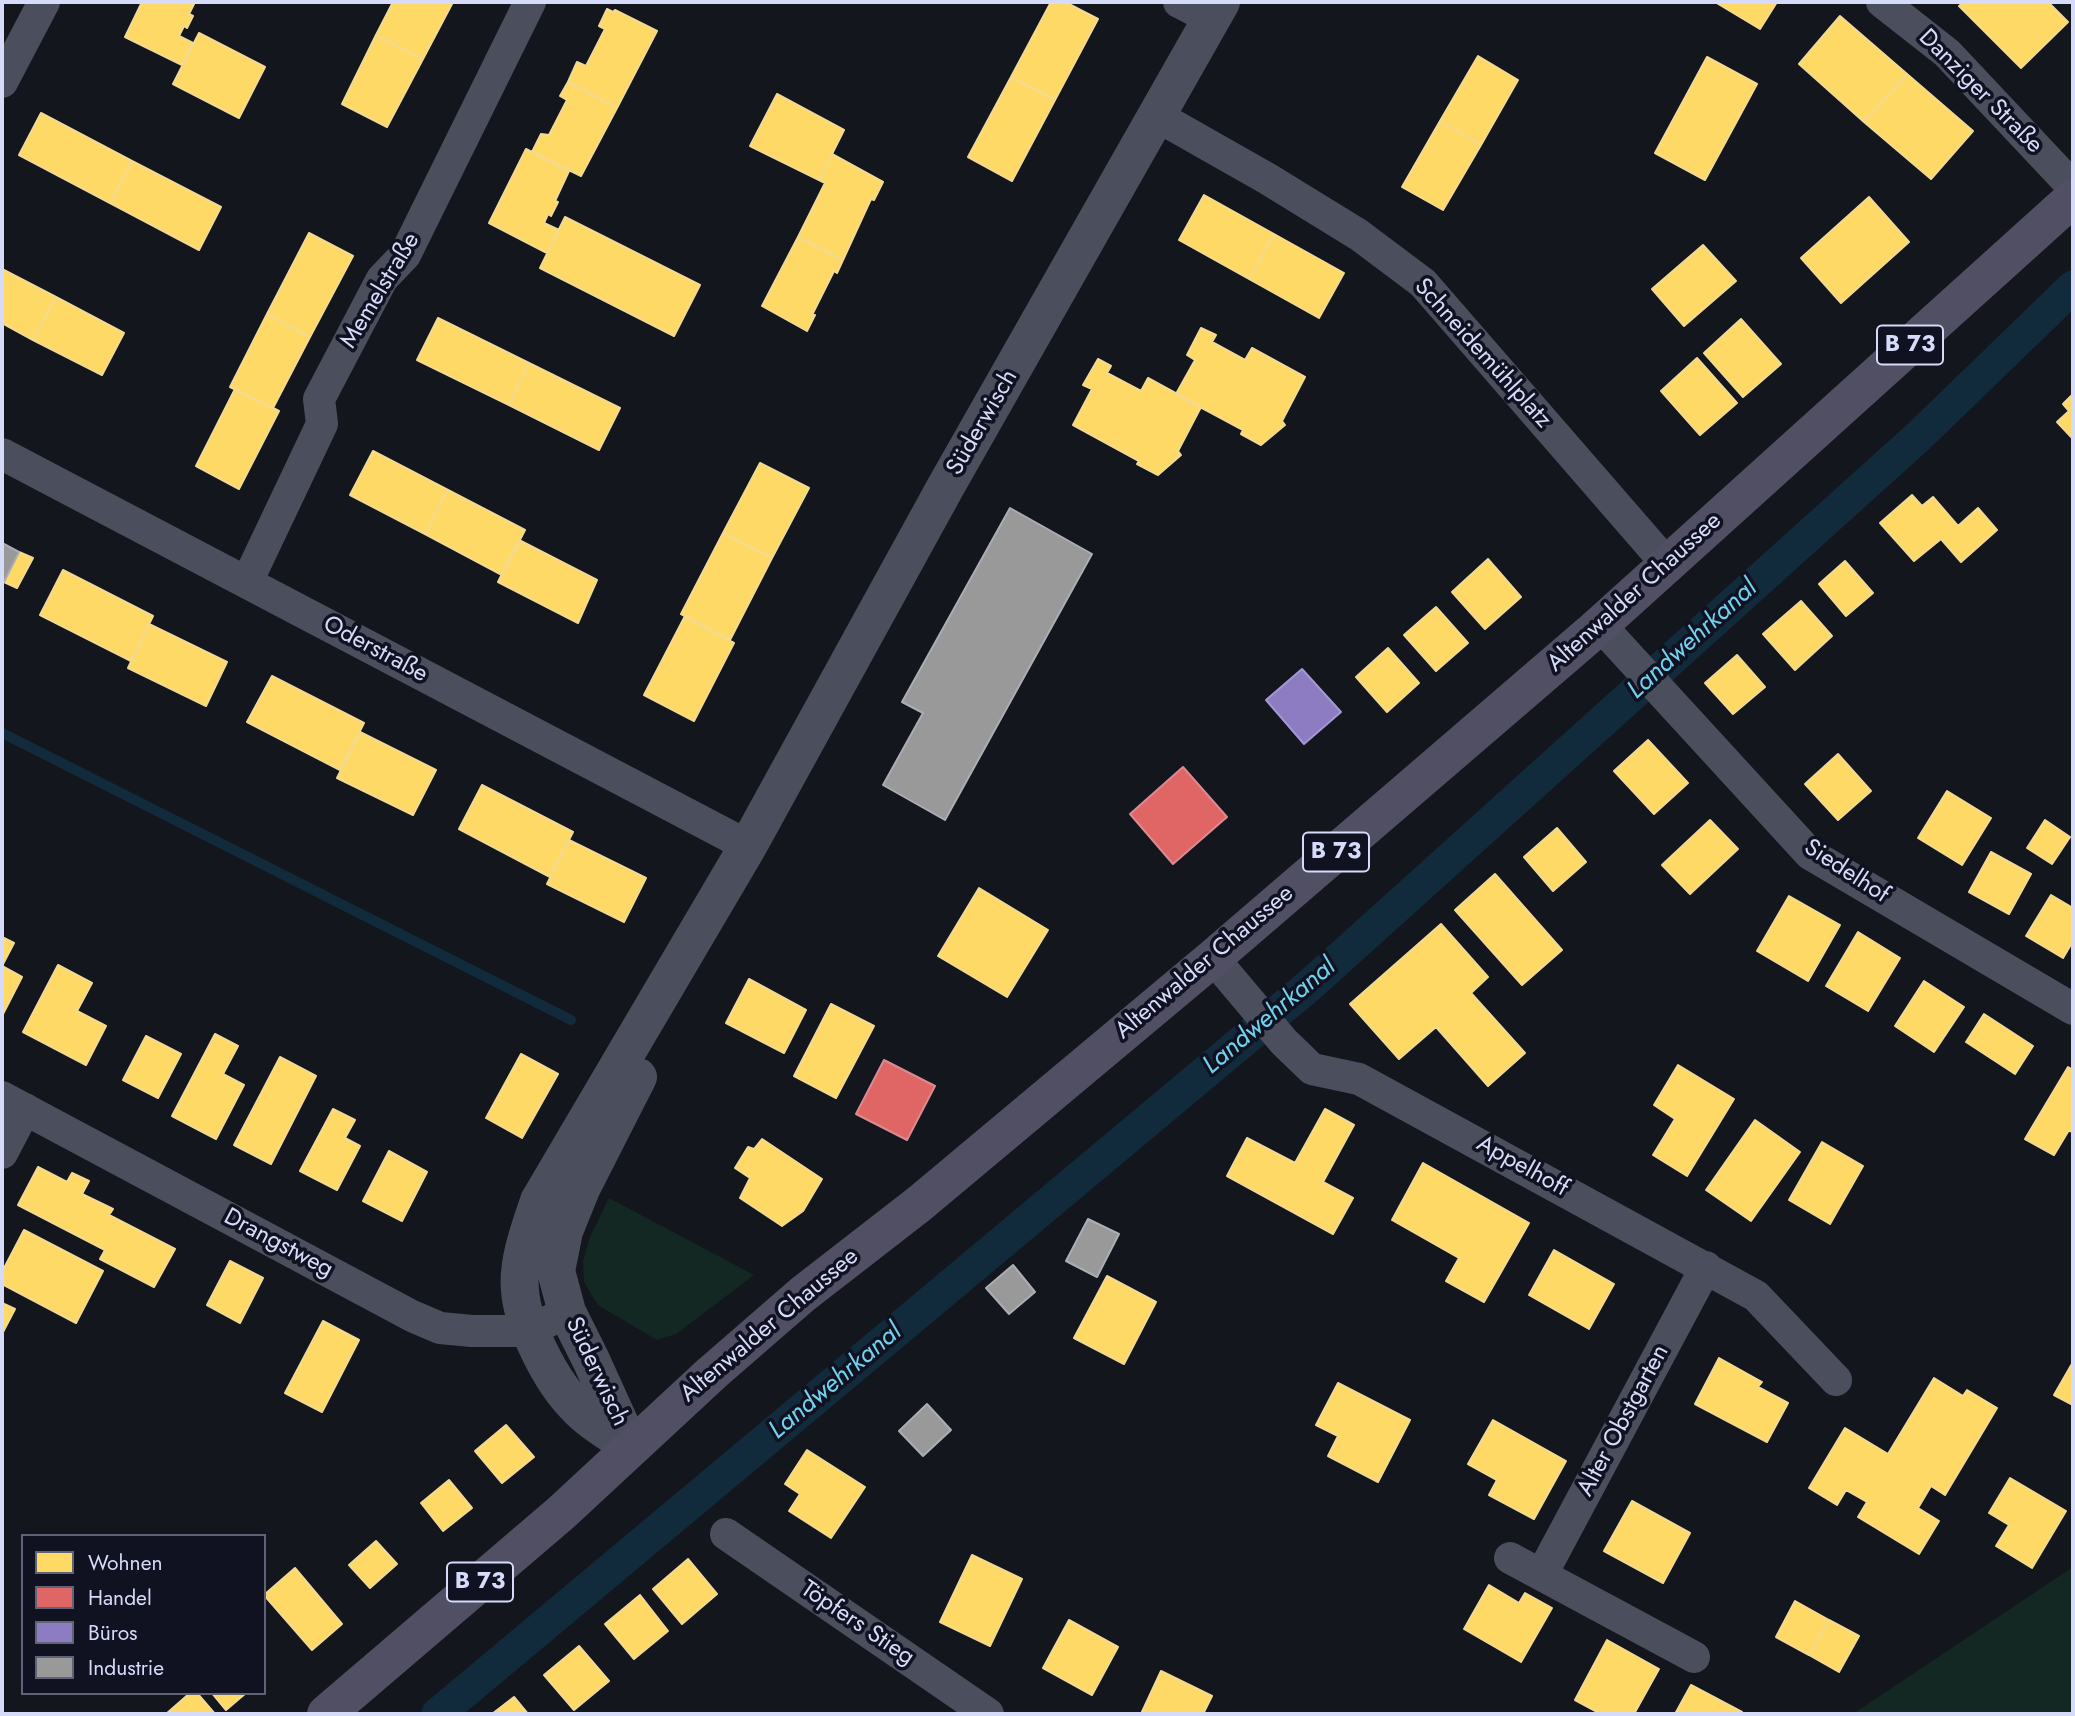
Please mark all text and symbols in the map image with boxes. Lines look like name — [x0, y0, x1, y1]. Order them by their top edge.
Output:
street label: Danziger Straße — [1912, 24, 2048, 160]
street label: Memelstraße — [335, 228, 427, 354]
street label: Schneidemühlplatz — [1407, 273, 1557, 435]
road number: B 73 — [1877, 326, 1943, 364]
street label: Süderwisch — [941, 365, 1025, 481]
street label: Altenwalder Chaussee — [1542, 507, 1728, 679]
water label: Landwehrkanal — [1622, 574, 1764, 706]
street label: Oderstraße — [318, 610, 432, 690]
road number: B 73 — [1303, 832, 1369, 872]
street label: Siedelhof — [1798, 834, 1894, 910]
street label: Altenwalder Chaussee — [1110, 880, 1300, 1046]
water label: Landwehrkanal — [1197, 952, 1343, 1082]
street label: Appelhoff — [1471, 1130, 1573, 1204]
street label: Drangstweg — [218, 1203, 338, 1285]
street label: Altenwalder Chaussee — [675, 1243, 865, 1409]
street label: Süderwisch — [558, 1313, 634, 1431]
water label: Landwehrkanal — [763, 1317, 909, 1447]
street label: Alter Obstgarten — [1572, 1340, 1676, 1502]
legend — [21, 1534, 266, 1695]
text: Wohnen — [88, 1548, 162, 1578]
road number: B 73 — [447, 1562, 513, 1602]
street label: Töpfers Stieg — [795, 1575, 919, 1673]
text: Handel — [88, 1583, 152, 1613]
text: Büros — [88, 1618, 138, 1648]
text: Industrie — [88, 1653, 164, 1683]

